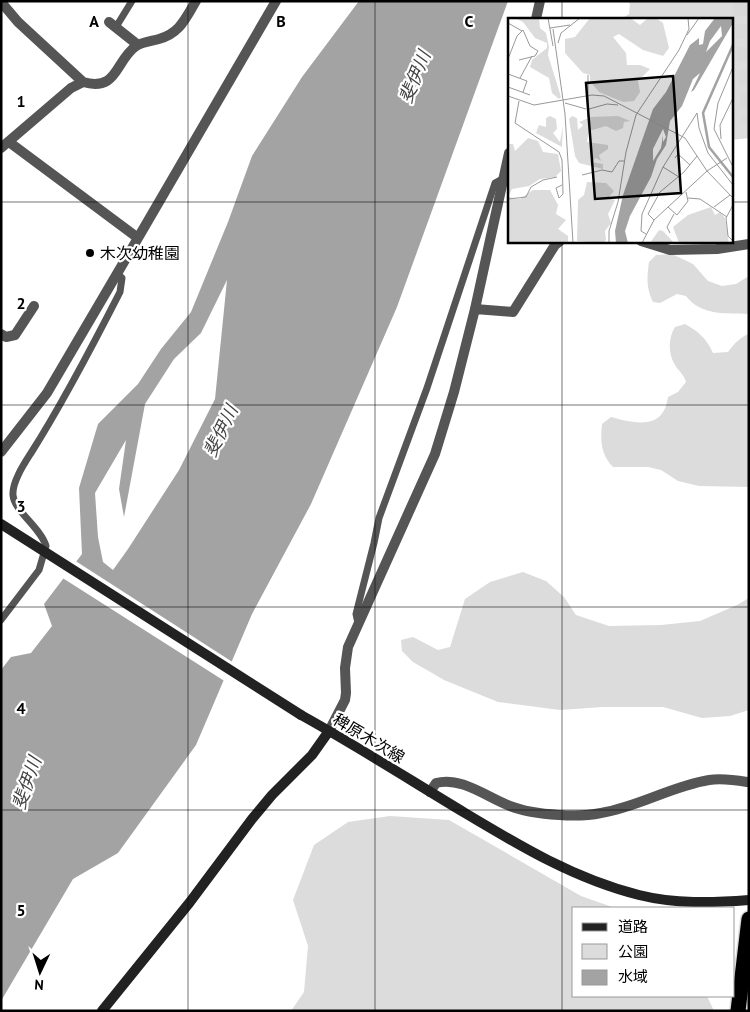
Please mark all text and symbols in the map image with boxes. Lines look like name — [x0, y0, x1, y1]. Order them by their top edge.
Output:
text: A — [89, 11, 99, 31]
text: B — [276, 11, 286, 31]
text: C — [465, 11, 474, 31]
inset map — [508, 18, 732, 242]
water label: 斐伊川 — [394, 46, 436, 106]
text: 1 — [16, 91, 26, 111]
place label: 木次幼稚園 — [100, 243, 180, 263]
marker: 木次幼稚園 — [84, 247, 96, 259]
text: 2 — [16, 293, 26, 313]
water label: 斐伊川 — [198, 400, 244, 460]
text: 3 — [16, 496, 26, 516]
text: 4 — [16, 698, 26, 718]
street label: 稗原木次線 — [330, 709, 408, 767]
water label: 斐伊川 — [7, 752, 47, 812]
text: 5 — [16, 900, 26, 920]
legend — [572, 907, 735, 997]
text: 道路 — [618, 917, 648, 936]
text: 公園 — [618, 942, 648, 961]
north arrow — [15, 947, 65, 997]
text: 水域 — [618, 967, 648, 986]
text: N — [34, 976, 44, 994]

